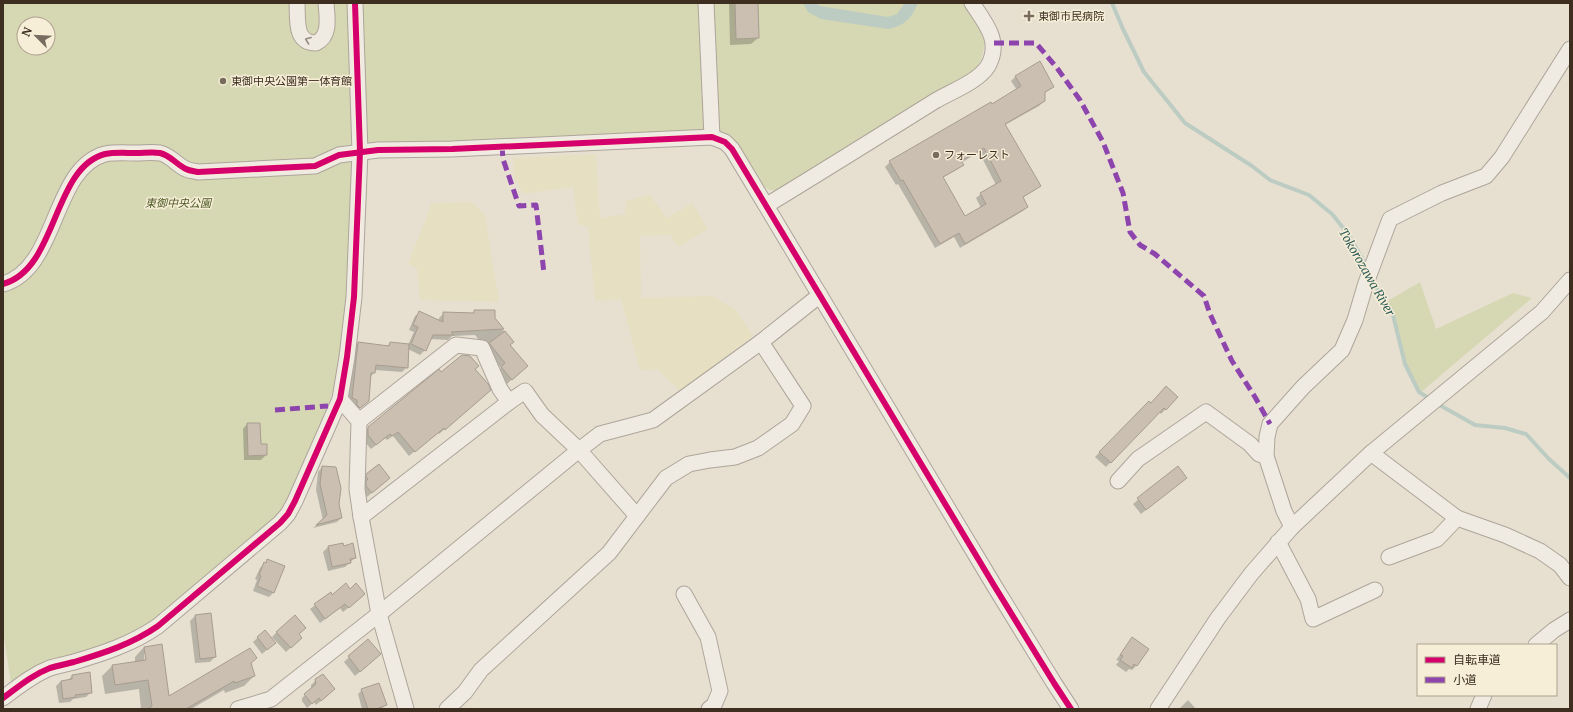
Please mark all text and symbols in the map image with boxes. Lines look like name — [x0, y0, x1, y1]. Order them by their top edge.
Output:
place label: 東御市民病院 — [1038, 9, 1104, 23]
marker: 東御市民病院 — [1023, 10, 1035, 22]
north arrow — [16, 16, 56, 56]
text: N — [19, 25, 35, 39]
one-way arrow — [305, 37, 312, 45]
place label: 東御中央公園第一体育館 — [231, 74, 352, 88]
marker: 東御中央公園第一体育館 — [218, 76, 228, 86]
place label: フォーレスト — [944, 148, 1010, 162]
marker: フォーレスト — [931, 150, 941, 160]
park label: 東御中央公園 — [145, 196, 213, 210]
water label: Tokorozawa River — [1336, 226, 1399, 319]
legend — [1417, 644, 1557, 696]
text: 自転車道 — [1453, 652, 1501, 667]
text: 小道 — [1453, 672, 1477, 687]

